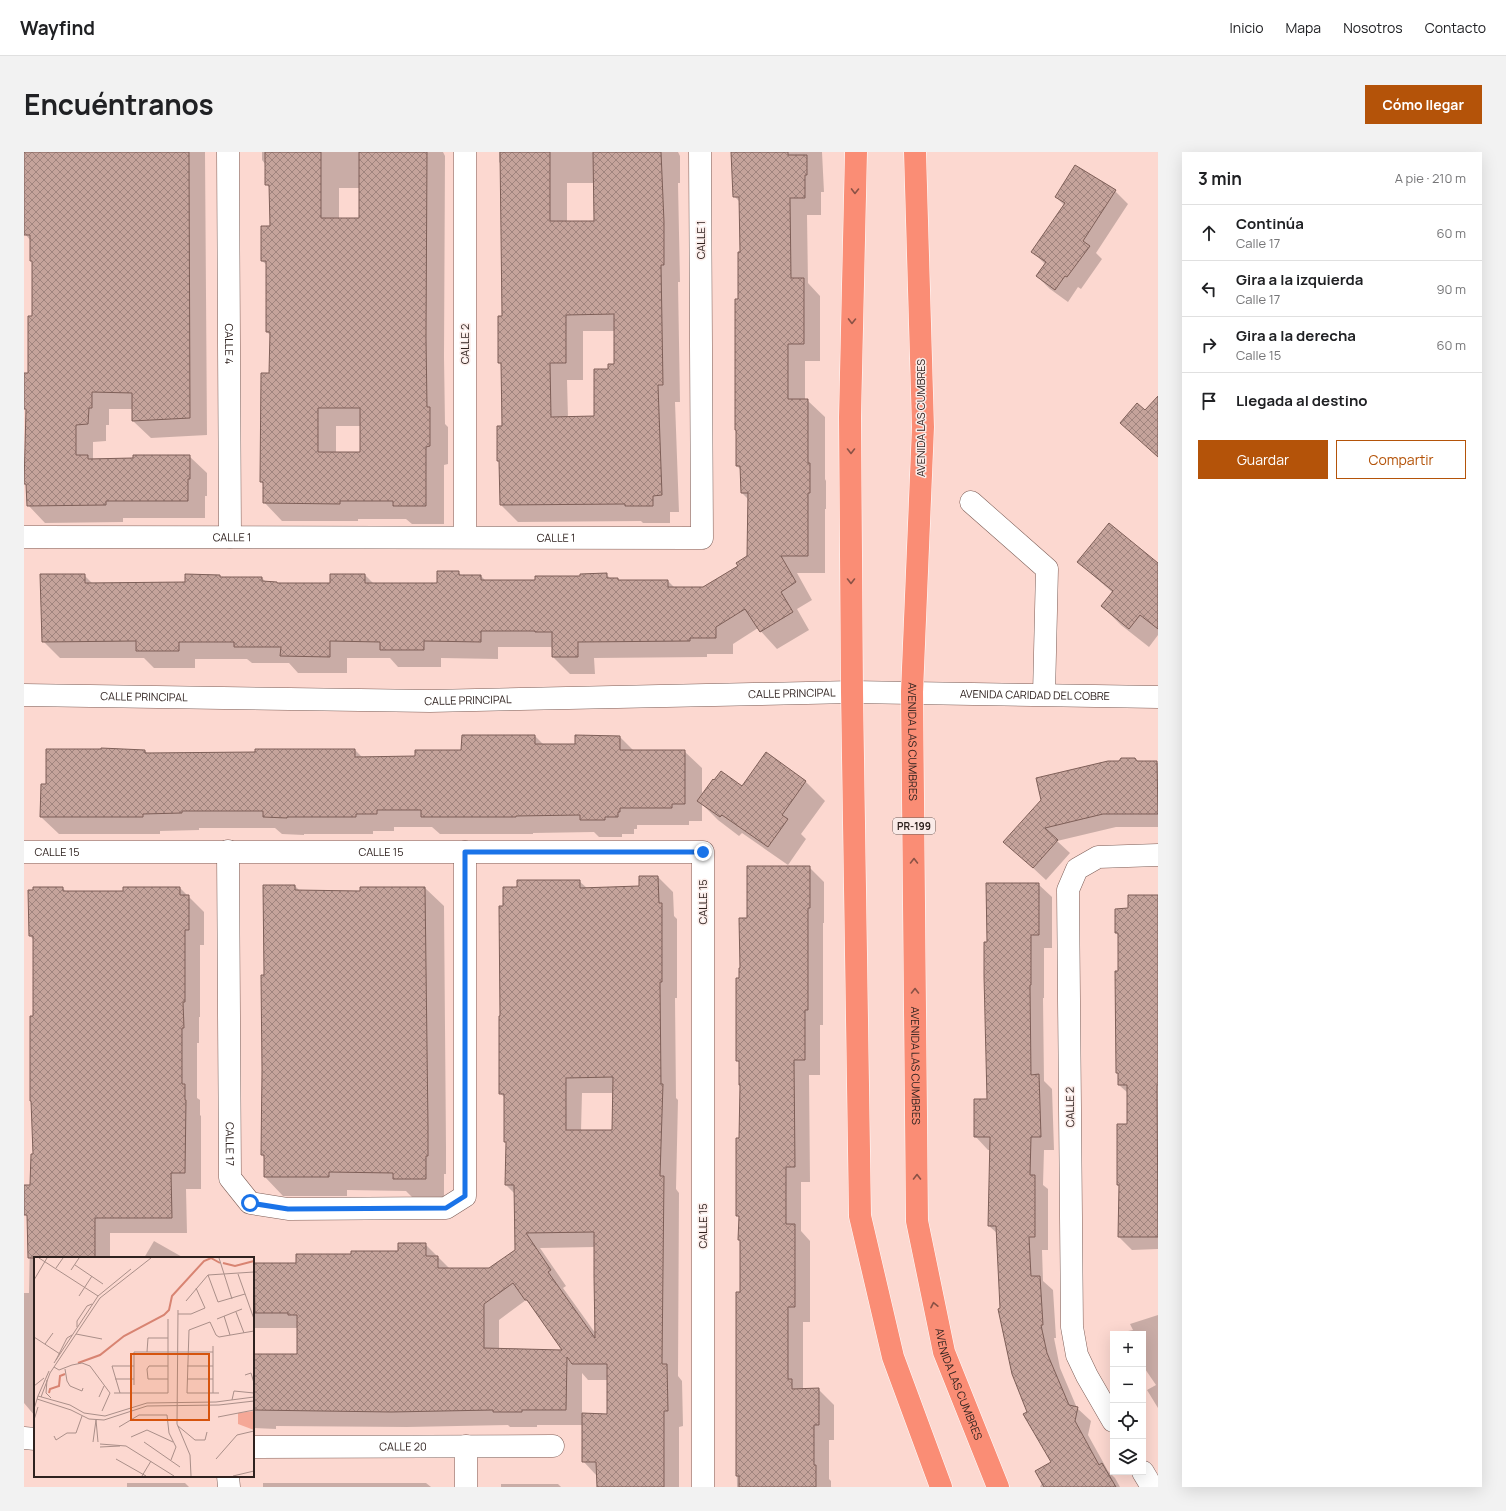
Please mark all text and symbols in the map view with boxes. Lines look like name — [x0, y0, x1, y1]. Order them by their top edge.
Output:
text: Wayfind — [20, 15, 95, 41]
text: Inicio — [1230, 18, 1264, 37]
text: Mapa — [1286, 18, 1321, 37]
text: Nosotros — [1343, 18, 1403, 37]
text: Contacto — [1425, 18, 1486, 37]
text: Encuéntranos — [24, 85, 214, 123]
button: Cómo llegar — [1365, 85, 1482, 124]
text: 3 min — [1198, 167, 1242, 190]
text: A pie · 210 m — [1395, 169, 1466, 187]
one-way arrow — [851, 188, 859, 194]
text: Continúa — [1236, 213, 1304, 234]
street label: CALLE 1 — [693, 221, 708, 259]
icon: ahead — [1198, 222, 1220, 244]
text: 60 m — [1436, 224, 1466, 242]
text: Calle 17 — [1236, 234, 1280, 252]
text: Gira a la izquierda — [1236, 269, 1363, 290]
icon: left — [1198, 278, 1220, 300]
text: 90 m — [1436, 280, 1466, 298]
text: Calle 17 — [1236, 290, 1280, 308]
one-way arrow — [848, 318, 856, 324]
street label: CALLE 4 — [222, 324, 237, 364]
street label: CALLE 2 — [457, 324, 472, 364]
text: Gira a la derecha — [1236, 325, 1356, 346]
icon: right — [1198, 334, 1220, 356]
text: 60 m — [1436, 336, 1466, 354]
text: Calle 15 — [1236, 346, 1281, 364]
street label: AVENIDA LAS CUMBRES — [913, 359, 928, 477]
icon: arrive — [1198, 390, 1220, 412]
text: Llegada al destino — [1236, 390, 1368, 411]
button: Guardar — [1198, 440, 1328, 479]
button: Compartir — [1336, 440, 1466, 479]
one-way arrow — [847, 448, 855, 454]
street label: CALLE 1 — [213, 529, 251, 544]
street label: CALLE 1 — [537, 530, 575, 545]
one-way arrow — [847, 578, 855, 584]
street label: AVENIDA LAS CUMBRES — [905, 682, 921, 801]
street label: CALLE PRINCIPAL — [748, 684, 836, 701]
street label: AVENIDA CARIDAD DEL COBRE — [960, 686, 1110, 703]
street label: CALLE PRINCIPAL — [100, 688, 188, 704]
street label: CALLE PRINCIPAL — [424, 691, 512, 708]
road number: PR-199 — [893, 818, 935, 834]
route end — [694, 843, 712, 861]
street label: CALLE 15 — [34, 844, 80, 859]
street label: CALLE 15 — [358, 844, 404, 859]
one-way arrow — [910, 858, 918, 864]
street label: CALLE 15 — [695, 880, 710, 924]
one-way arrow — [911, 988, 919, 994]
street label: AVENIDA LAS CUMBRES — [908, 1006, 924, 1125]
street label: CALLE 2 — [1062, 1087, 1077, 1127]
street label: CALLE 17 — [223, 1122, 238, 1166]
one-way arrow — [913, 1174, 921, 1180]
route start — [241, 1194, 259, 1212]
street label: CALLE 15 — [695, 1204, 710, 1248]
inset map — [34, 1257, 254, 1477]
one-way arrow — [931, 1302, 939, 1309]
street label: AVENIDA LAS CUMBRES — [932, 1327, 986, 1442]
map controls — [1110, 1331, 1146, 1475]
button: + — [1110, 1331, 1146, 1367]
button: − — [1110, 1367, 1146, 1403]
button: locate — [1110, 1403, 1146, 1439]
street label: CALLE 20 — [379, 1438, 427, 1454]
button: layers — [1110, 1439, 1146, 1475]

